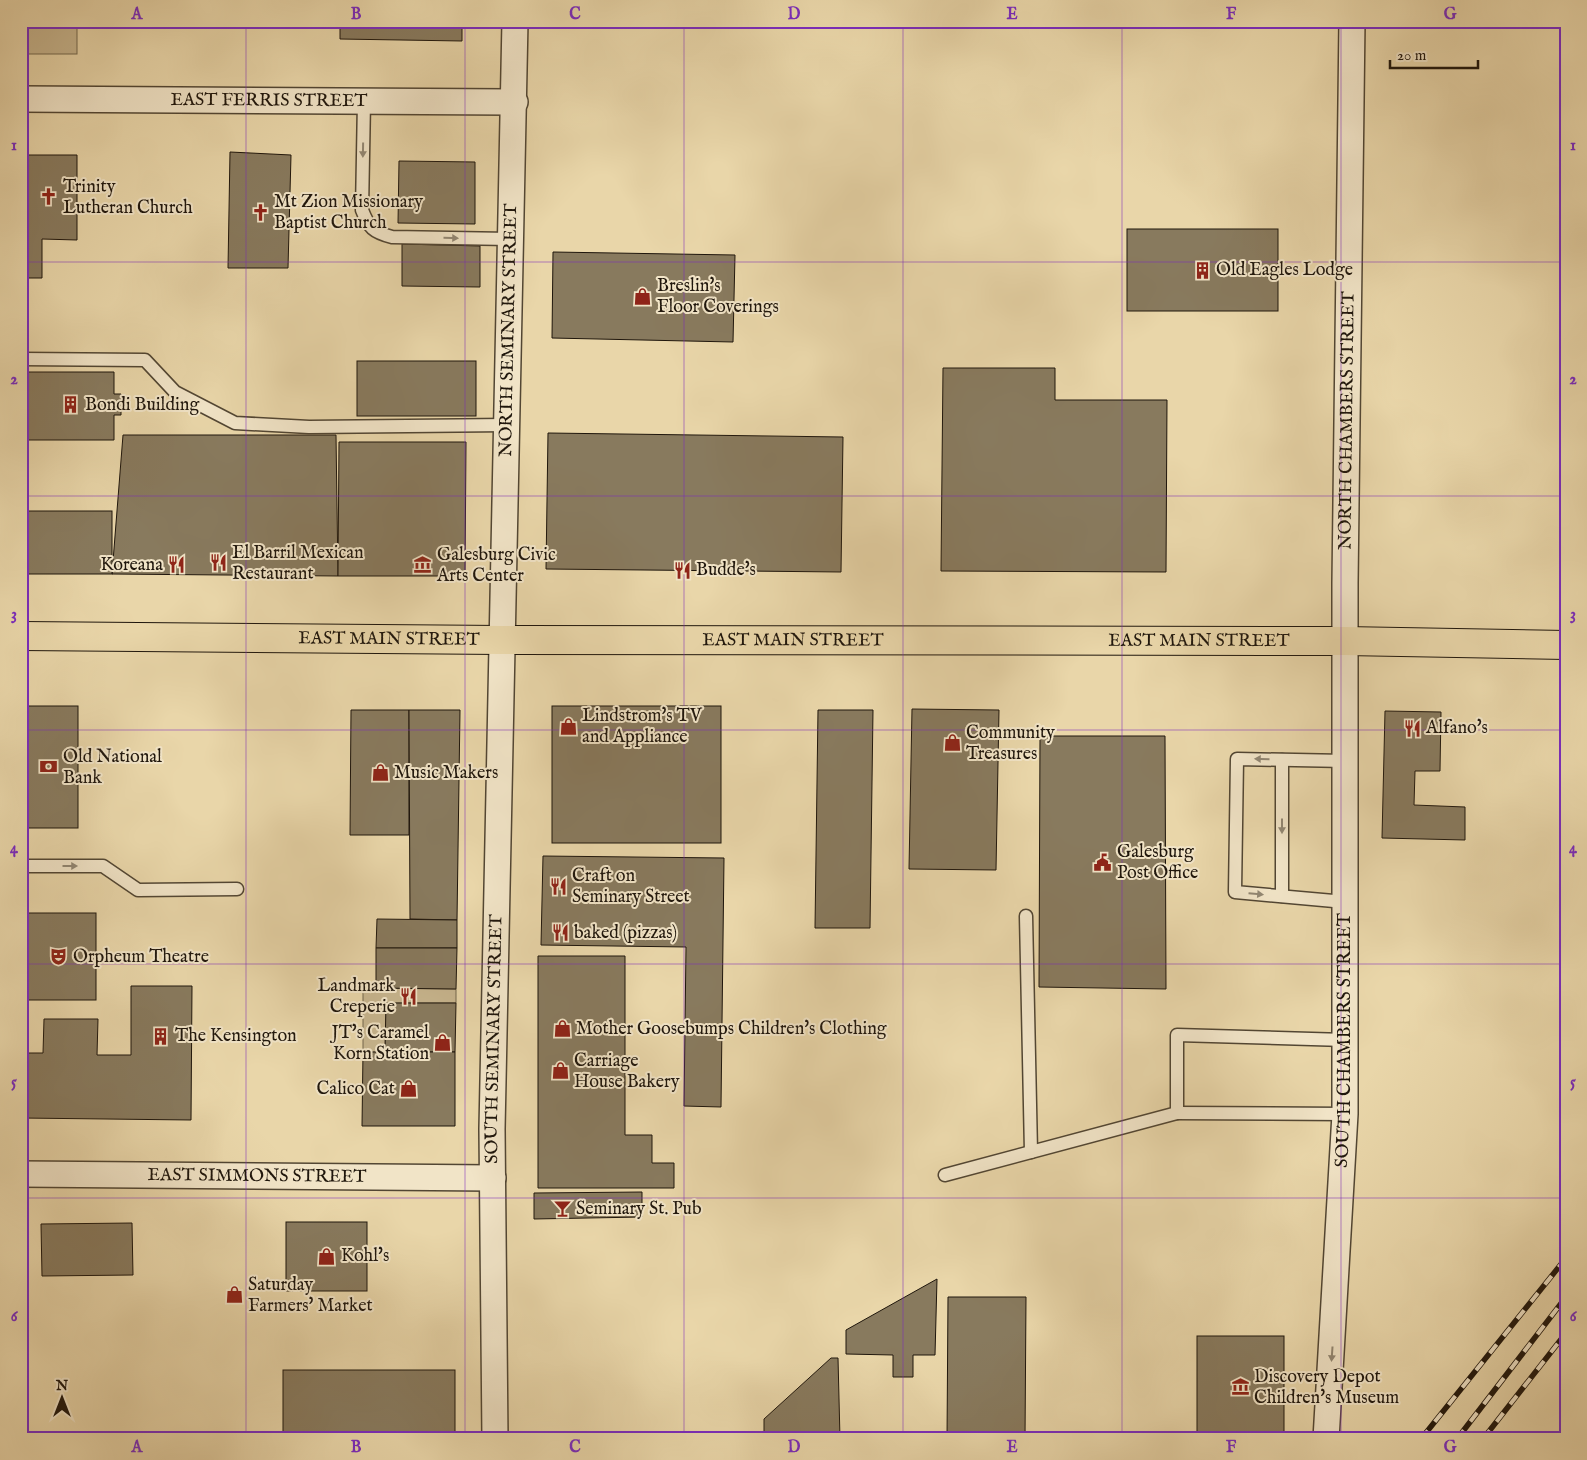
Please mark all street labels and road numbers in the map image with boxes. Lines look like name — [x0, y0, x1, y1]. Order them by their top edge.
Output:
street label: EAST FERRIS STREET — [170, 88, 368, 113]
street label: NORTH SEMINARY STREET — [494, 203, 523, 457]
street label: NORTH CHAMBERS STREET — [1334, 291, 1360, 550]
street label: EAST MAIN STREET — [298, 627, 480, 651]
street label: EAST MAIN STREET — [702, 629, 884, 652]
street label: EAST MAIN STREET — [1108, 629, 1290, 652]
street label: SOUTH CHAMBERS STREET — [1330, 913, 1357, 1168]
street label: SOUTH SEMINARY STREET — [480, 914, 508, 1164]
street label: EAST SIMMONS STREET — [147, 1164, 367, 1188]

